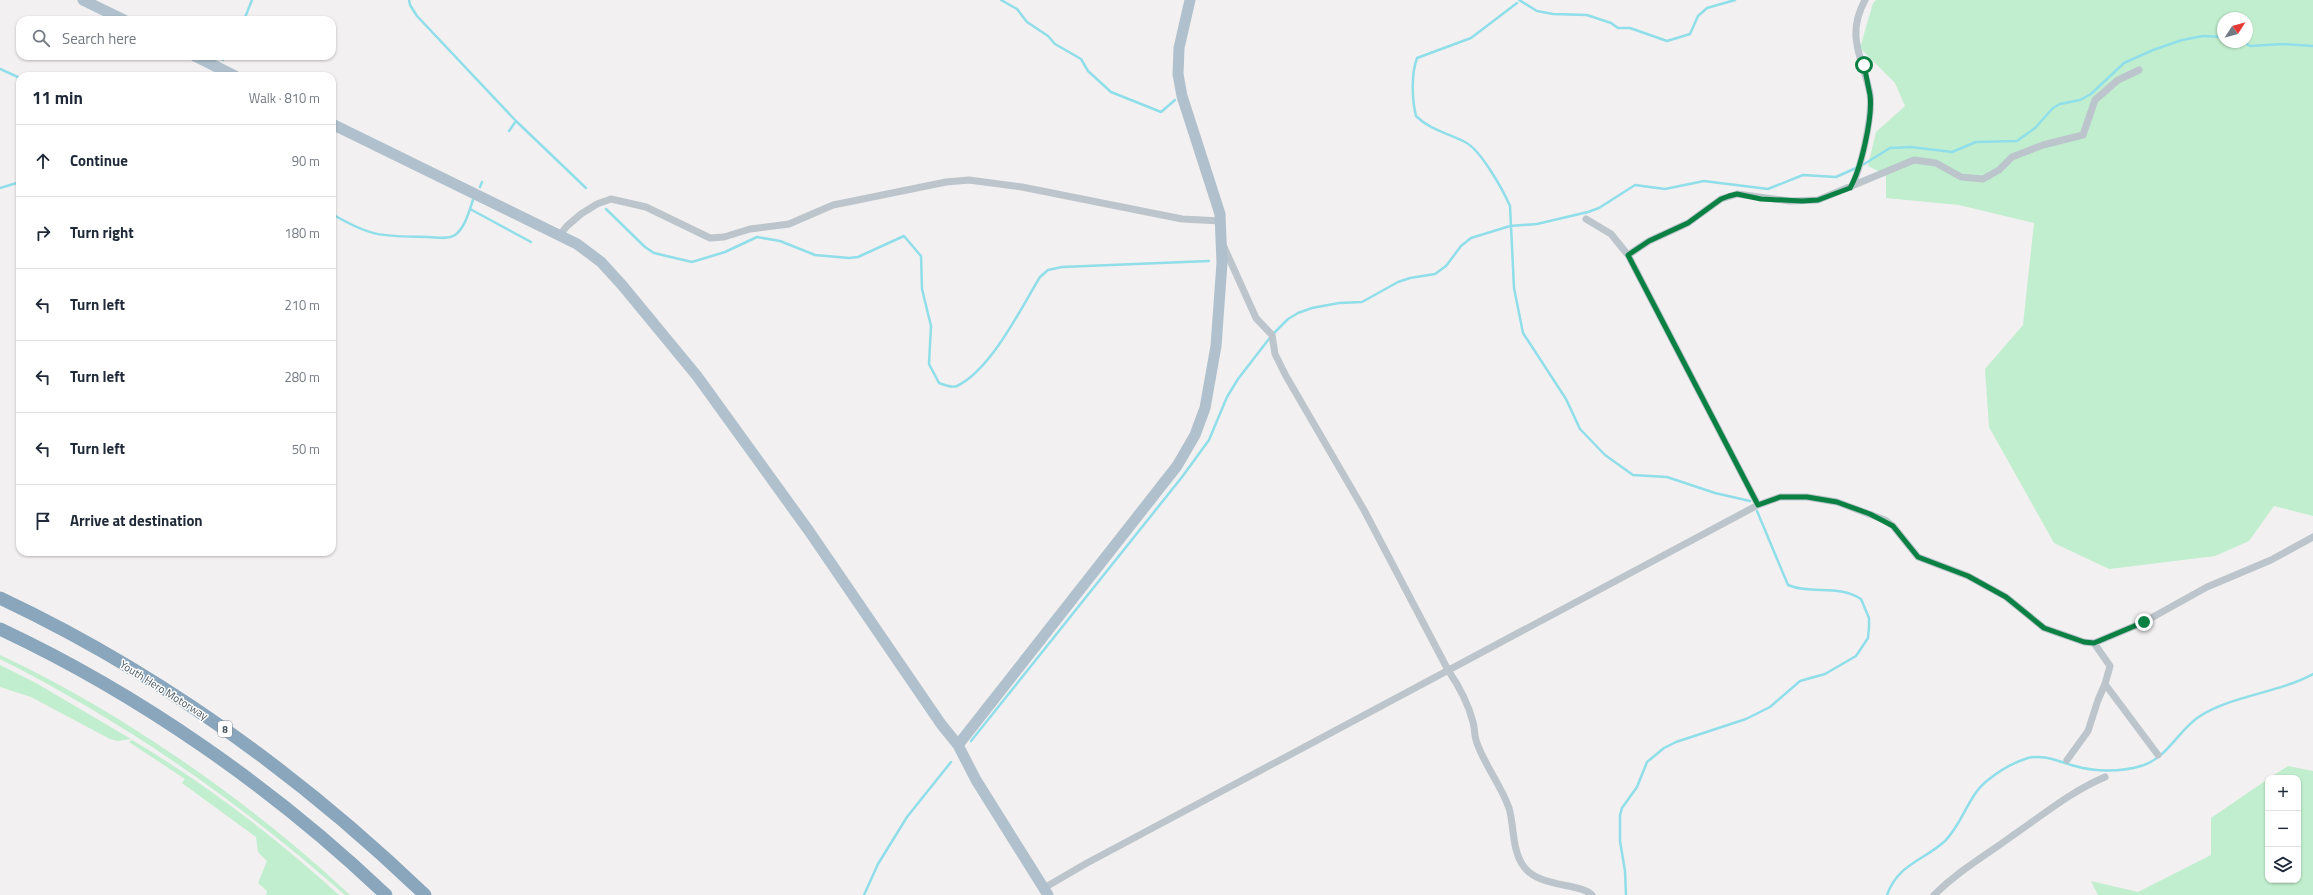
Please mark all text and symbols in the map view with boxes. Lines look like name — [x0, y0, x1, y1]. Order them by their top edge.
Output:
north arrow — [2217, 12, 2253, 48]
search box — [16, 16, 336, 60]
icon: search — [30, 27, 52, 49]
text: Search here — [62, 27, 136, 50]
route start — [1855, 56, 1873, 74]
text: 11 min — [32, 85, 83, 111]
text: Walk · 810 m — [249, 88, 320, 108]
text: Continue — [70, 149, 128, 172]
icon: ahead — [32, 150, 54, 172]
text: 90 m — [292, 151, 320, 171]
text: Turn right — [70, 221, 134, 244]
icon: right — [32, 222, 54, 244]
text: 180 m — [284, 223, 320, 243]
text: Turn left — [70, 293, 125, 316]
icon: left — [32, 294, 54, 316]
text: 210 m — [284, 295, 320, 315]
text: Turn left — [70, 365, 125, 388]
icon: left — [32, 366, 54, 388]
text: 280 m — [284, 367, 320, 387]
text: Turn left — [70, 437, 125, 460]
icon: left — [32, 438, 54, 460]
text: 50 m — [292, 439, 320, 459]
text: Arrive at destination — [70, 509, 203, 532]
icon: arrive — [32, 510, 54, 532]
route end — [2135, 613, 2153, 631]
street label: Youth Hero Motorway — [117, 656, 212, 724]
road number: 8 — [218, 721, 232, 737]
map controls — [2265, 775, 2301, 883]
button: + — [2265, 775, 2301, 811]
button: − — [2265, 811, 2301, 847]
button: layers — [2265, 847, 2301, 883]

